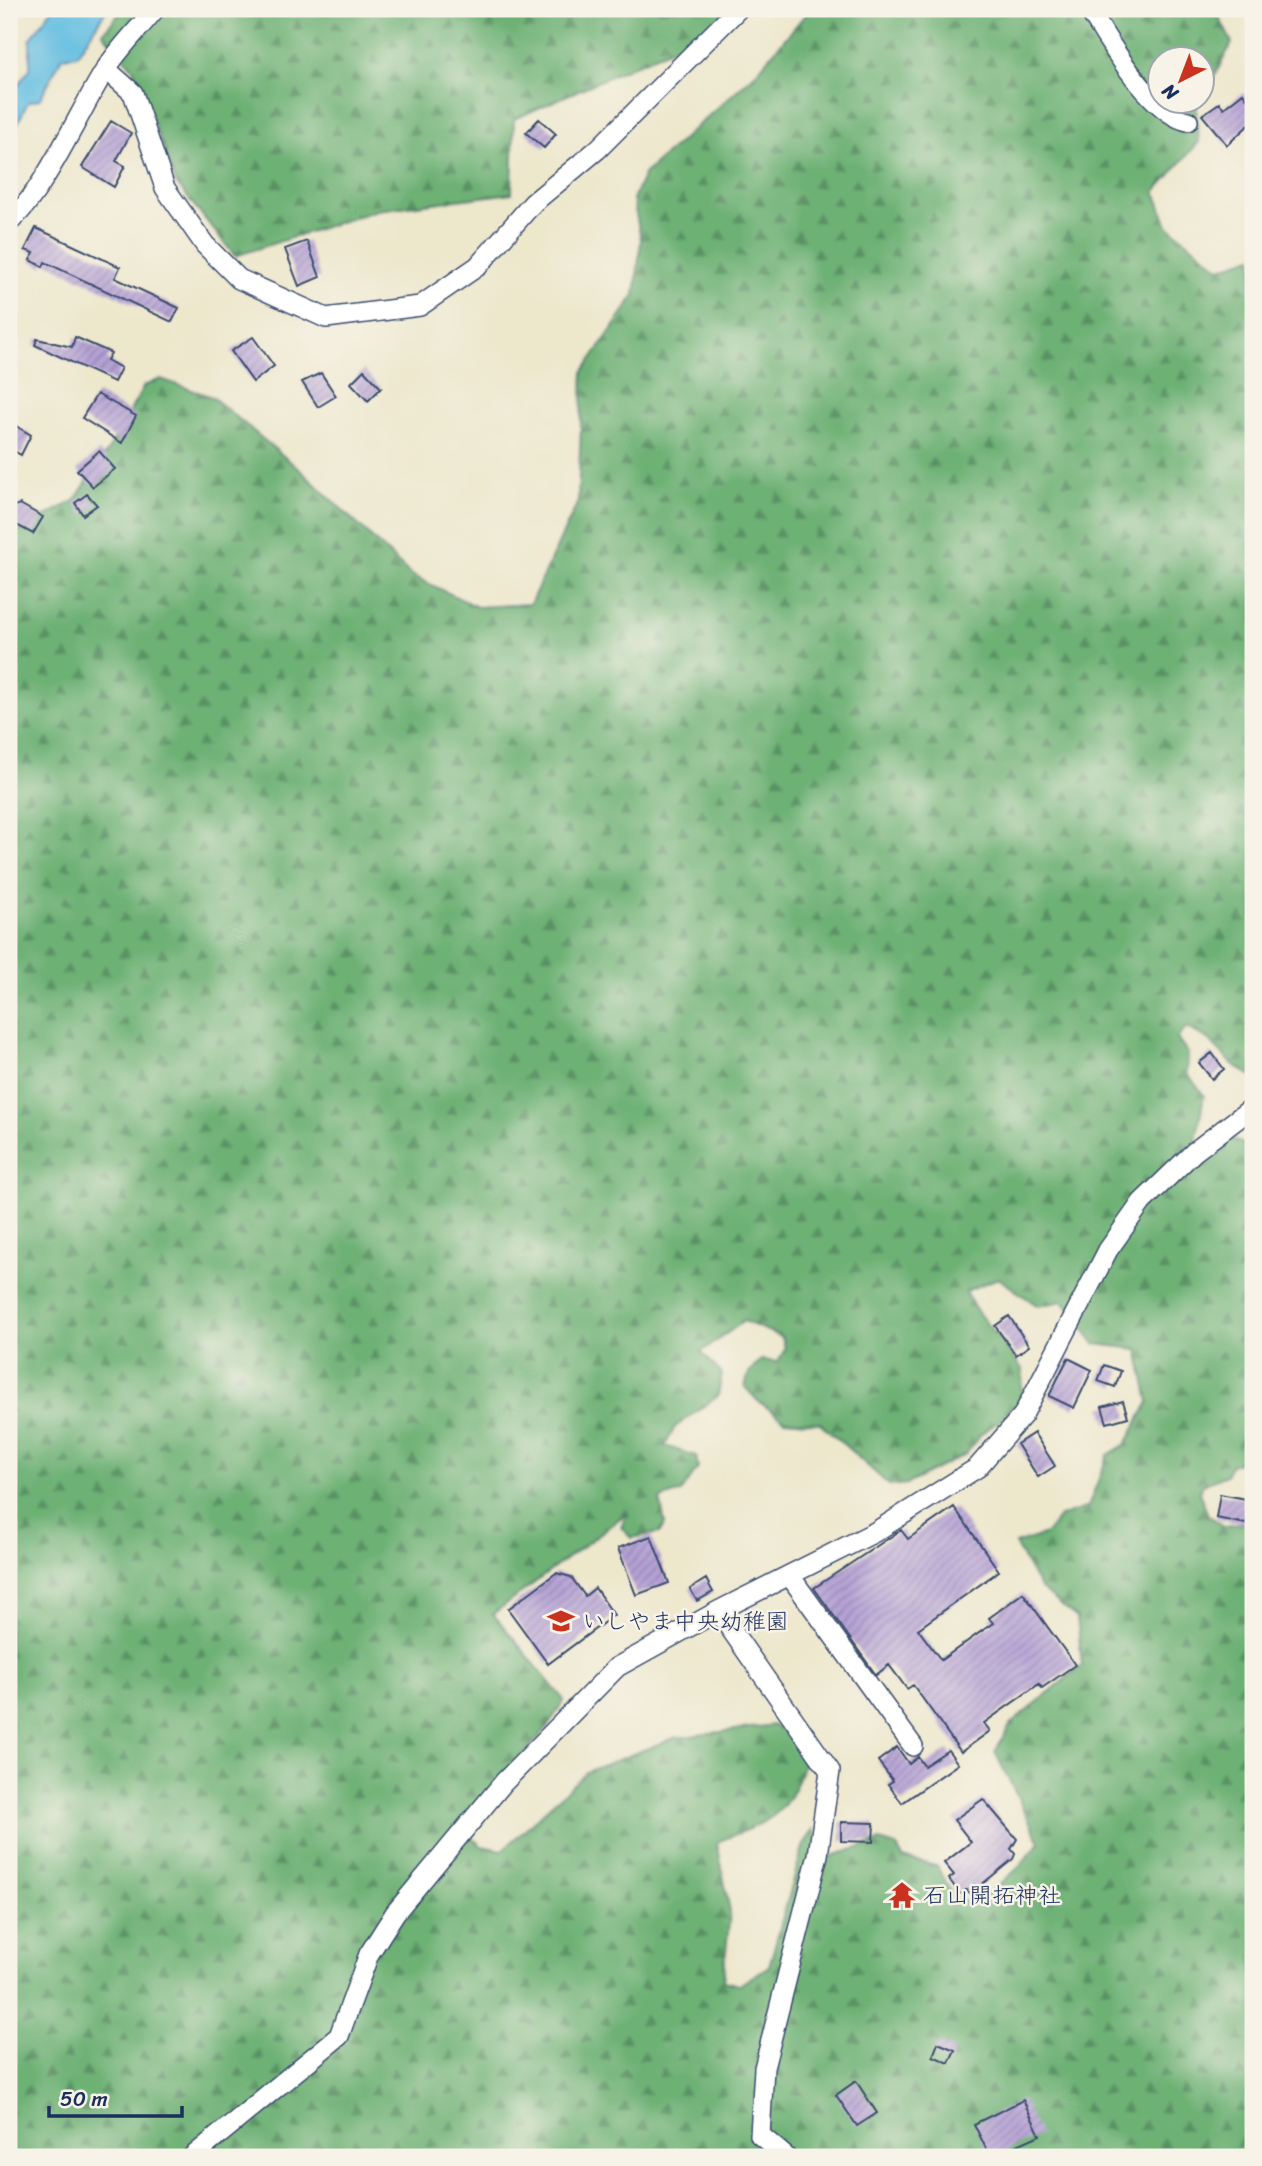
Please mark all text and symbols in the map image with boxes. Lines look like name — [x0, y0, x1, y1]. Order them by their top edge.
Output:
north arrow — [1146, 46, 1216, 116]
text: N — [1153, 75, 1187, 110]
place label: いしやま中央幼稚園 — [582, 1601, 789, 1642]
school or university icon: いしやま中央幼稚園 — [546, 1606, 576, 1636]
place label: 石山開拓神社 — [923, 1875, 1061, 1916]
temple icon: 石山開拓神社 — [887, 1880, 917, 1910]
scale bar — [49, 2075, 182, 2119]
text: 50 m — [60, 2080, 108, 2118]

